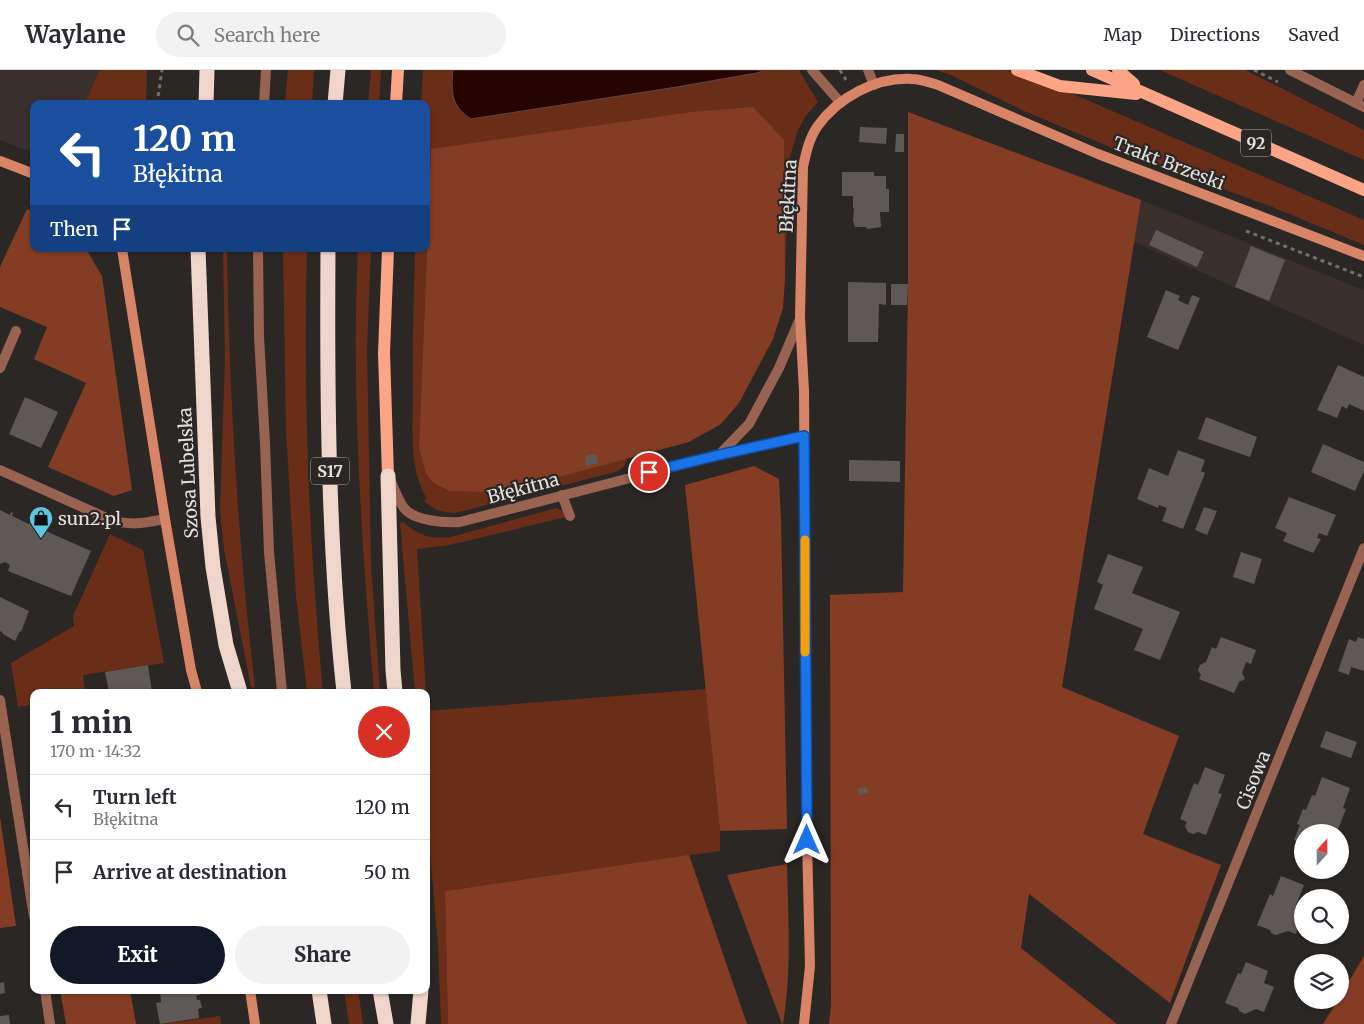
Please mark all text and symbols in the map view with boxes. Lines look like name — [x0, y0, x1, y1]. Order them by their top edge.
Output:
search box — [156, 12, 506, 57]
text: Waylane — [25, 19, 126, 50]
icon: search — [174, 21, 202, 49]
text: Search here — [214, 23, 320, 47]
text: Map — [1104, 23, 1142, 46]
text: Directions — [1170, 23, 1260, 46]
text: Saved — [1288, 23, 1339, 46]
text: 120 m — [133, 117, 236, 161]
icon: left — [50, 120, 115, 185]
road number: 92 — [1241, 129, 1271, 156]
street label: Trakt Brzeski — [1110, 131, 1228, 195]
street label: Błękitna — [775, 158, 801, 233]
text: Błękitna — [133, 160, 223, 188]
icon: arrive — [108, 215, 136, 243]
text: Then — [50, 217, 98, 241]
street label: Szosa Lubelska — [173, 406, 203, 539]
pin — [628, 451, 670, 493]
road number: S17 — [311, 458, 349, 484]
icon: arrive — [635, 458, 663, 486]
street label: Błękitna — [485, 467, 562, 509]
shop icon: sun2.pl — [28, 505, 54, 539]
place label: sun2.pl — [58, 507, 122, 530]
text: 1 min — [50, 703, 132, 741]
button: close — [358, 706, 410, 758]
text: 170 m · 14:32 — [50, 741, 141, 761]
street label: Cisowa — [1231, 747, 1275, 813]
text: Turn left — [93, 785, 177, 809]
icon: left — [50, 793, 78, 821]
text: 120 m — [355, 795, 410, 819]
text: Błękitna — [93, 809, 158, 829]
position arrow — [780, 813, 832, 865]
north arrow — [1294, 824, 1349, 879]
map controls — [1294, 824, 1349, 1009]
icon: arrive — [50, 858, 78, 886]
text: Arrive at destination — [93, 860, 287, 884]
text: 50 m — [364, 860, 410, 884]
button: search — [1294, 889, 1349, 944]
button: Exit — [50, 926, 225, 984]
button: Share — [235, 926, 410, 984]
button: layers — [1294, 954, 1349, 1009]

